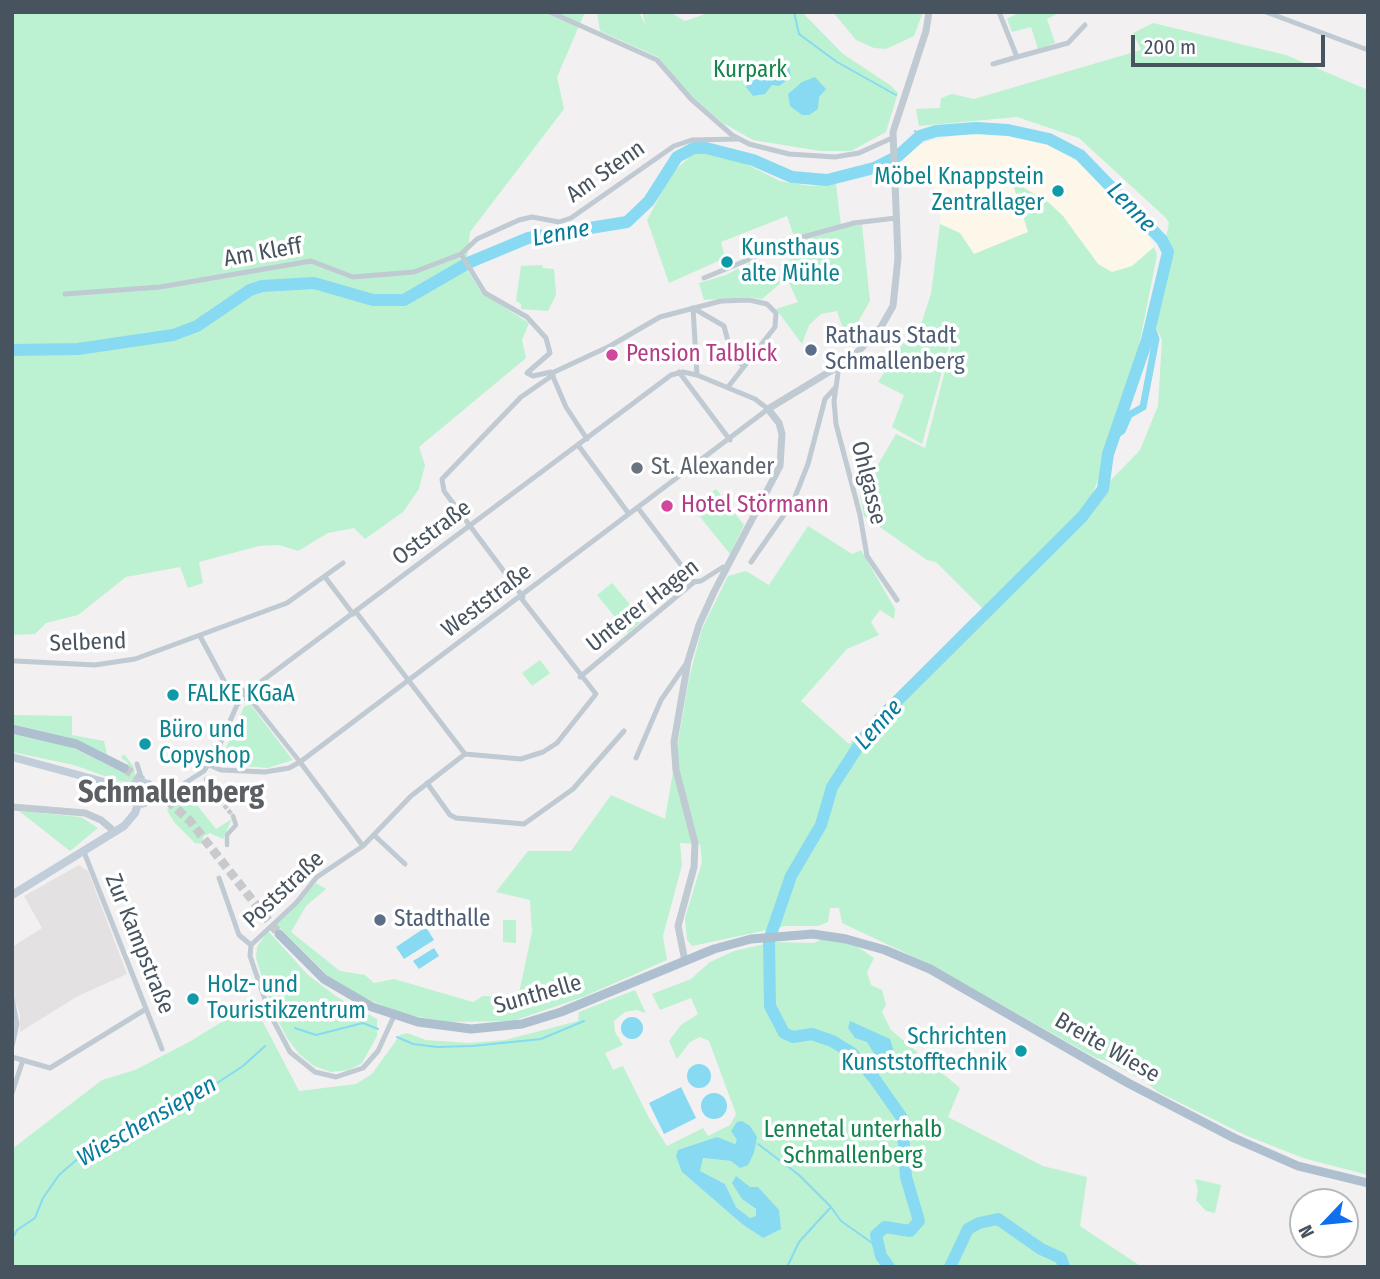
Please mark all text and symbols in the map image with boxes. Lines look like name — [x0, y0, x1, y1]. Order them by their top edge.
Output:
scale bar — [1135, 21, 1329, 65]
text: 200 m — [1144, 34, 1196, 60]
park label: Kurpark — [713, 57, 787, 85]
street label: Am Stenn — [561, 135, 651, 209]
place label: Möbel Knappstein Zentrallager — [874, 164, 1044, 218]
water label: Lenne — [1101, 177, 1161, 239]
marker: Möbel Knappstein Zentrallager — [1050, 183, 1066, 199]
water label: Lenne — [530, 214, 592, 254]
street label: Am Kleff — [222, 233, 304, 273]
place label: Kunsthaus alte Mühle — [741, 235, 840, 289]
marker: Kunsthaus alte Mühle — [719, 254, 735, 270]
place label: Rathaus Stadt Schmallenberg — [825, 323, 965, 377]
place label: Pension Talblick — [626, 341, 777, 369]
marker: Rathaus Stadt Schmallenberg — [803, 342, 819, 358]
marker: Pension Talblick — [604, 347, 620, 363]
street label: Ohlgasse — [844, 438, 892, 528]
place label: St. Alexander — [651, 454, 774, 482]
marker: St. Alexander — [629, 460, 645, 476]
place label: Hotel Störmann — [681, 492, 829, 520]
street label: Oststraße — [387, 494, 477, 572]
marker: Hotel Störmann — [659, 498, 675, 514]
street label: Unterer Hagen — [581, 553, 705, 659]
street label: Weststraße — [437, 558, 537, 644]
street label: Selbend — [49, 628, 127, 658]
place label: FALKE KGaA — [187, 681, 295, 709]
marker: FALKE KGaA — [165, 687, 181, 703]
water label: Lenne — [849, 694, 909, 756]
place label: Büro und Copyshop — [159, 717, 251, 771]
marker: Büro und Copyshop — [137, 736, 153, 752]
district label: Schmallenberg — [78, 776, 264, 812]
street label: Poststraße — [238, 846, 330, 934]
street label: Zur Kampstraße — [98, 870, 180, 1018]
place label: Stadthalle — [394, 906, 490, 934]
marker: Stadthalle — [372, 912, 388, 928]
street label: Sunthelle — [491, 969, 585, 1021]
place label: Holz- und Touristikzentrum — [207, 972, 366, 1026]
marker: Holz- und Touristikzentrum — [185, 991, 201, 1007]
street label: Breite Wiese — [1050, 1007, 1164, 1089]
place label: Schrichten Kunststofftechnik — [841, 1024, 1007, 1078]
marker: Schrichten Kunststofftechnik — [1013, 1043, 1029, 1059]
water label: Wieschensiepen — [72, 1070, 222, 1174]
park label: Lennetal unterhalb Schmallenberg — [764, 1117, 942, 1171]
north arrow — [1289, 1188, 1359, 1258]
text: N — [1294, 1221, 1319, 1242]

